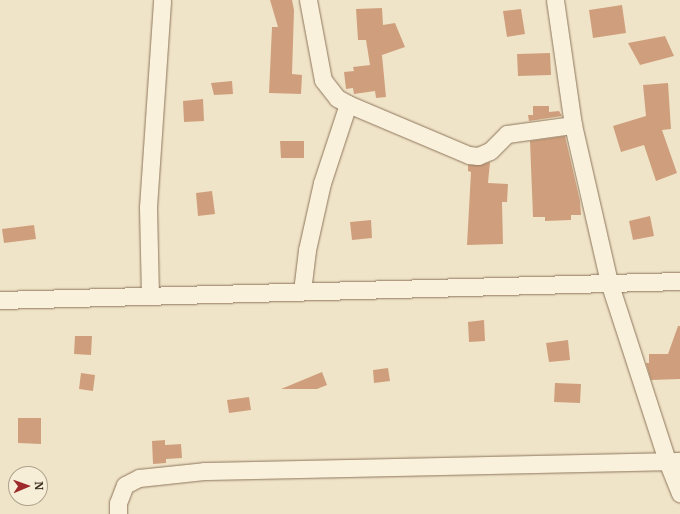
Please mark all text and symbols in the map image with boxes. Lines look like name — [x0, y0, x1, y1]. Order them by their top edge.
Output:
north arrow — [8, 466, 48, 506]
text: N — [32, 481, 46, 490]

